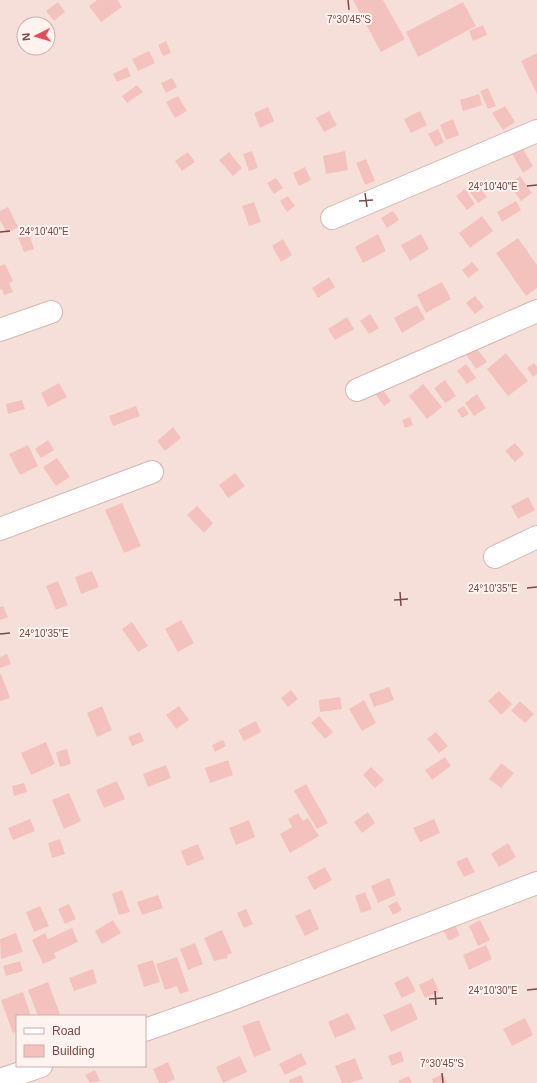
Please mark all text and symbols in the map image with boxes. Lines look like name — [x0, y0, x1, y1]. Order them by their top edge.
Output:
text: 7°30'45"S — [327, 14, 371, 25]
north arrow — [16, 16, 56, 56]
text: N — [20, 32, 32, 41]
text: 24°10'40"E — [468, 181, 518, 192]
text: 24°10'40"E — [19, 226, 69, 237]
text: 24°10'35"E — [468, 583, 518, 594]
text: 24°10'35"E — [19, 628, 69, 639]
text: 24°10'30"E — [468, 985, 518, 996]
legend — [16, 1015, 146, 1067]
text: Road — [52, 1024, 81, 1038]
text: Building — [52, 1044, 95, 1058]
text: 7°30'45"S — [420, 1058, 464, 1069]

